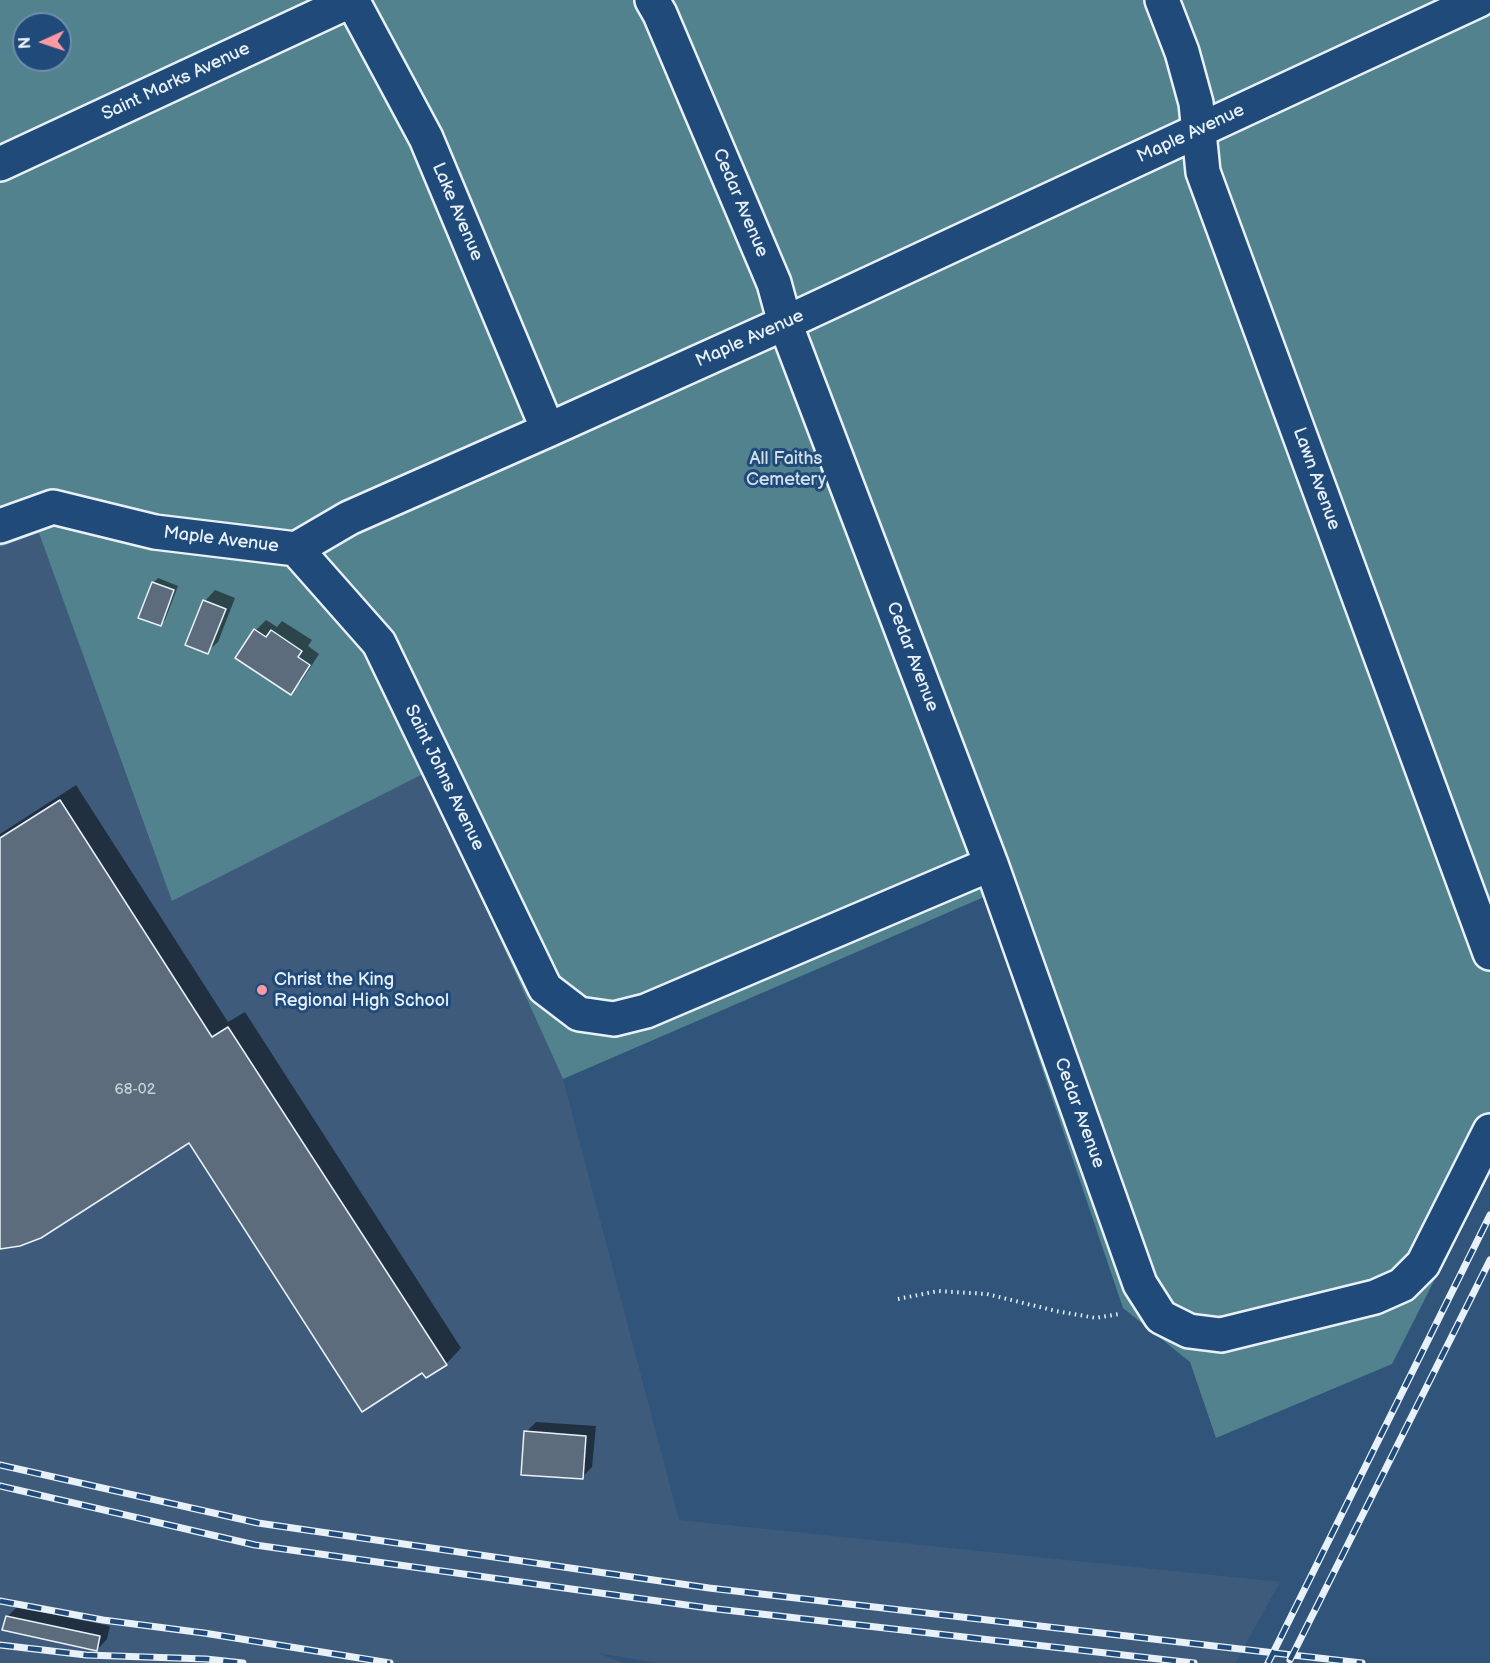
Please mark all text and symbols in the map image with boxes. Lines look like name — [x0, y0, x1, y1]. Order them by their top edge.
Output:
north arrow — [12, 12, 72, 72]
text: N — [16, 36, 35, 49]
street label: Saint Marks Avenue — [98, 38, 254, 126]
street label: Maple Avenue — [1134, 100, 1248, 168]
street label: Cedar Avenue — [707, 146, 773, 260]
street label: Lake Avenue — [427, 160, 487, 264]
street label: Maple Avenue — [693, 306, 807, 372]
street label: Lawn Avenue — [1287, 425, 1345, 533]
park label: All Faiths Cemetery — [746, 448, 826, 490]
street label: Maple Avenue — [162, 522, 280, 558]
street label: Cedar Avenue — [881, 599, 943, 715]
street label: Saint Johns Avenue — [399, 702, 489, 854]
place label: Christ the King Regional High School — [274, 969, 449, 1012]
marker: Christ the King Regional High School — [255, 983, 269, 997]
street label: Cedar Avenue — [1049, 1055, 1109, 1171]
house number: 68-02 — [114, 1081, 156, 1099]

